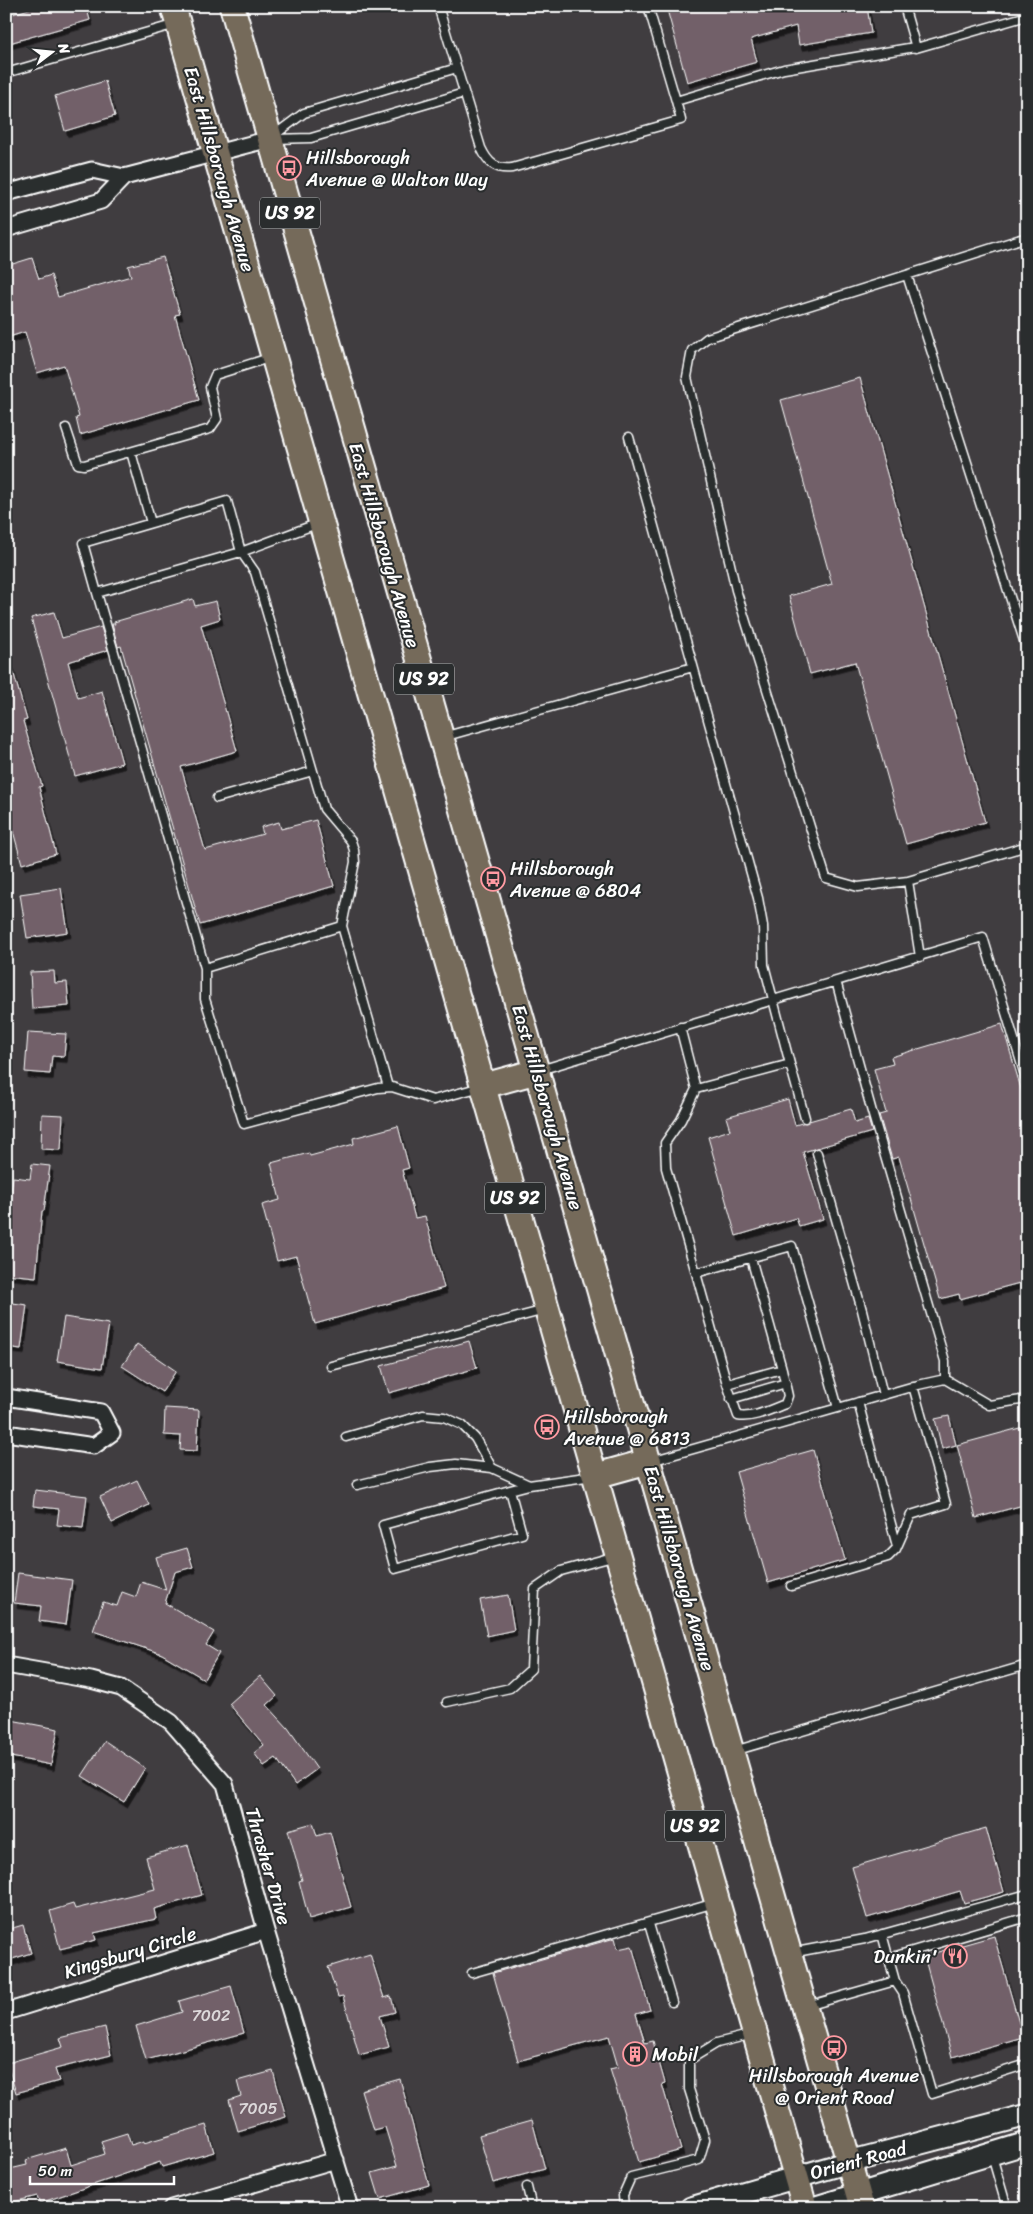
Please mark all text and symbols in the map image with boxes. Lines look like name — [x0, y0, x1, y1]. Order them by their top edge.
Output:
north arrow — [28, 28, 78, 78]
text: N — [50, 39, 77, 57]
street label: East Hillsborough Avenue — [174, 62, 265, 276]
place label: Hillsborough Avenue @ Walton Way — [305, 141, 488, 196]
bus stop icon: Hillsborough Avenue @ Walton Way — [276, 155, 302, 181]
road number: US 92 — [260, 198, 320, 228]
street label: East Hillsborough Avenue — [339, 438, 430, 652]
road number: US 92 — [394, 664, 454, 694]
place label: Hillsborough Avenue @ 6804 — [509, 852, 641, 907]
bus stop icon: Hillsborough Avenue @ 6804 — [480, 866, 506, 892]
street label: East Hillsborough Avenue — [502, 1000, 593, 1214]
road number: US 92 — [485, 1182, 545, 1214]
place label: Hillsborough Avenue @ 6813 — [563, 1400, 691, 1455]
bus stop icon: Hillsborough Avenue @ 6813 — [534, 1414, 560, 1440]
street label: East Hillsborough Avenue — [634, 1461, 725, 1675]
street label: Thrasher Drive — [236, 1803, 301, 1929]
road number: US 92 — [665, 1810, 725, 1842]
street label: Kingsbury Circle — [60, 1917, 201, 1988]
place label: Dunkin' — [873, 1940, 938, 1973]
restaurant icon: Dunkin' — [942, 1943, 968, 1969]
house number: 7002 — [192, 2001, 230, 2030]
bus stop icon: Hillsborough Avenue @ Orient Road — [821, 2035, 847, 2061]
place label: Mobil — [652, 2038, 699, 2071]
building icon: Mobil — [622, 2041, 648, 2067]
place label: Hillsborough Avenue @ Orient Road — [749, 2059, 920, 2114]
house number: 7005 — [238, 2094, 278, 2123]
street label: Orient Road — [806, 2131, 912, 2189]
scale bar — [30, 2154, 174, 2186]
text: 50 m — [38, 2158, 73, 2184]

